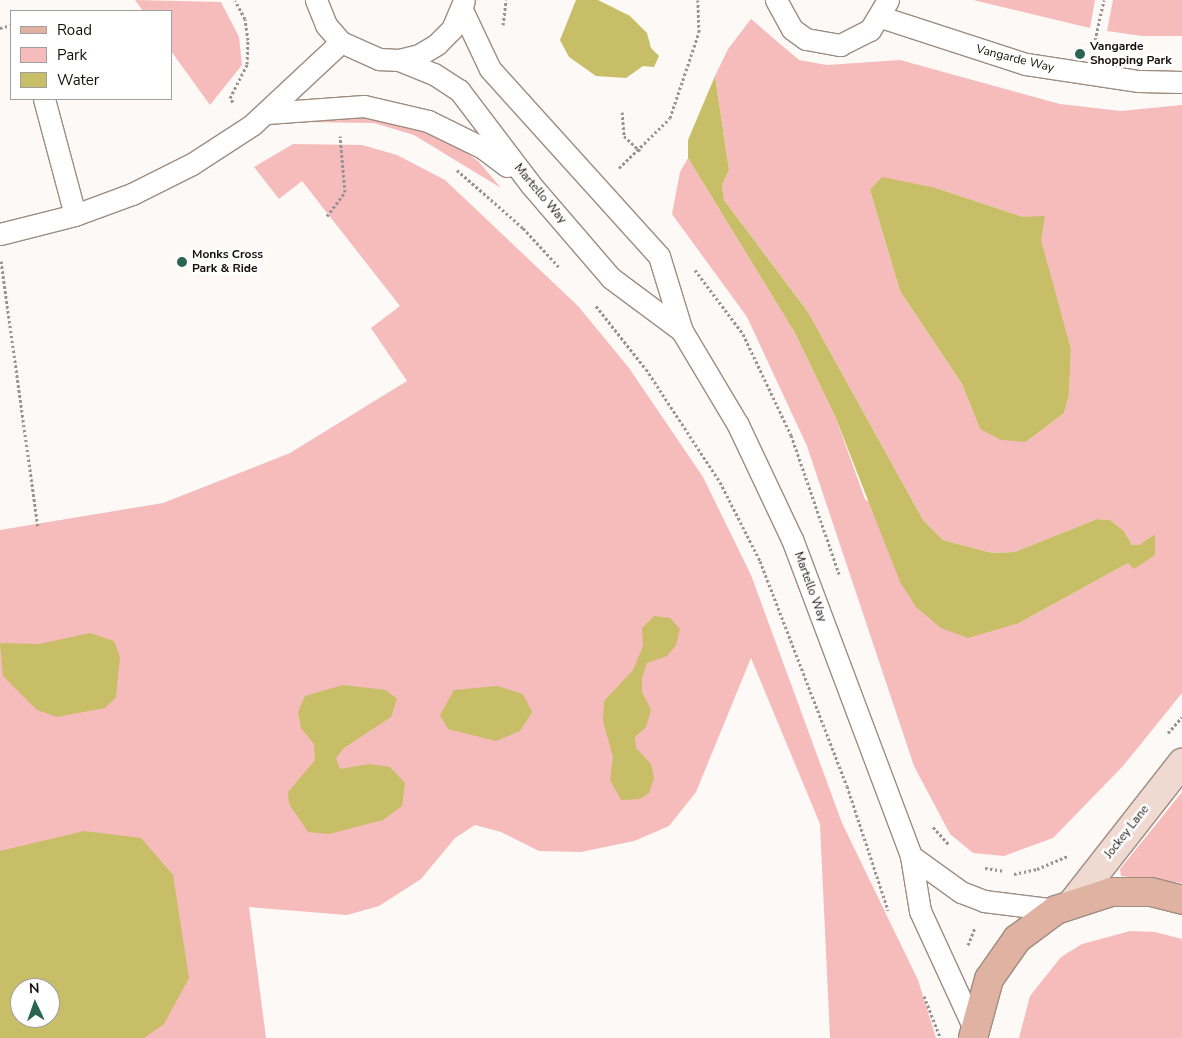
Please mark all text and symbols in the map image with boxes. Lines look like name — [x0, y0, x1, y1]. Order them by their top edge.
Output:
legend — [10, 10, 172, 100]
text: Road — [57, 20, 92, 40]
place label: Vangarde Shopping Park — [1090, 40, 1172, 68]
street label: Vangarde Way — [975, 42, 1055, 76]
text: Park — [57, 45, 87, 65]
marker: Vangarde Shopping Park — [1074, 48, 1086, 60]
text: Water — [57, 70, 99, 90]
street label: Martello Way — [511, 161, 569, 227]
place label: Monks Cross Park & Ride — [192, 248, 263, 276]
marker: Monks Cross Park & Ride — [176, 256, 188, 268]
street label: Martello Way — [791, 550, 829, 624]
street label: Jockey Lane — [1102, 803, 1152, 861]
north arrow — [10, 978, 60, 1028]
text: N — [29, 979, 40, 998]

